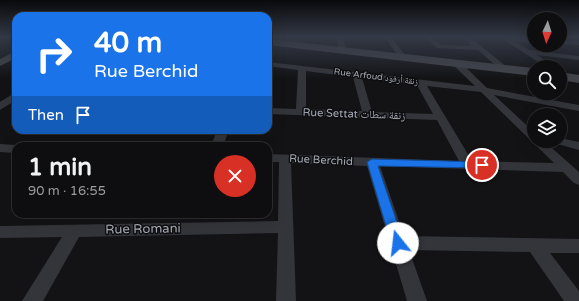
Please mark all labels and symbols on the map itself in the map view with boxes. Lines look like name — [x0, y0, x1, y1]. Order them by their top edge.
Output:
north arrow — [527, 12, 567, 52]
street label: Rue Arfoud زنقة أرفود — [333, 66, 419, 88]
street label: Rue Settat زنقة سطات — [302, 106, 406, 122]
pin — [465, 148, 499, 182]
street label: Rue Berchid — [289, 152, 353, 168]
street label: Rue Romani — [105, 220, 181, 238]
position arrow — [377, 222, 419, 264]

